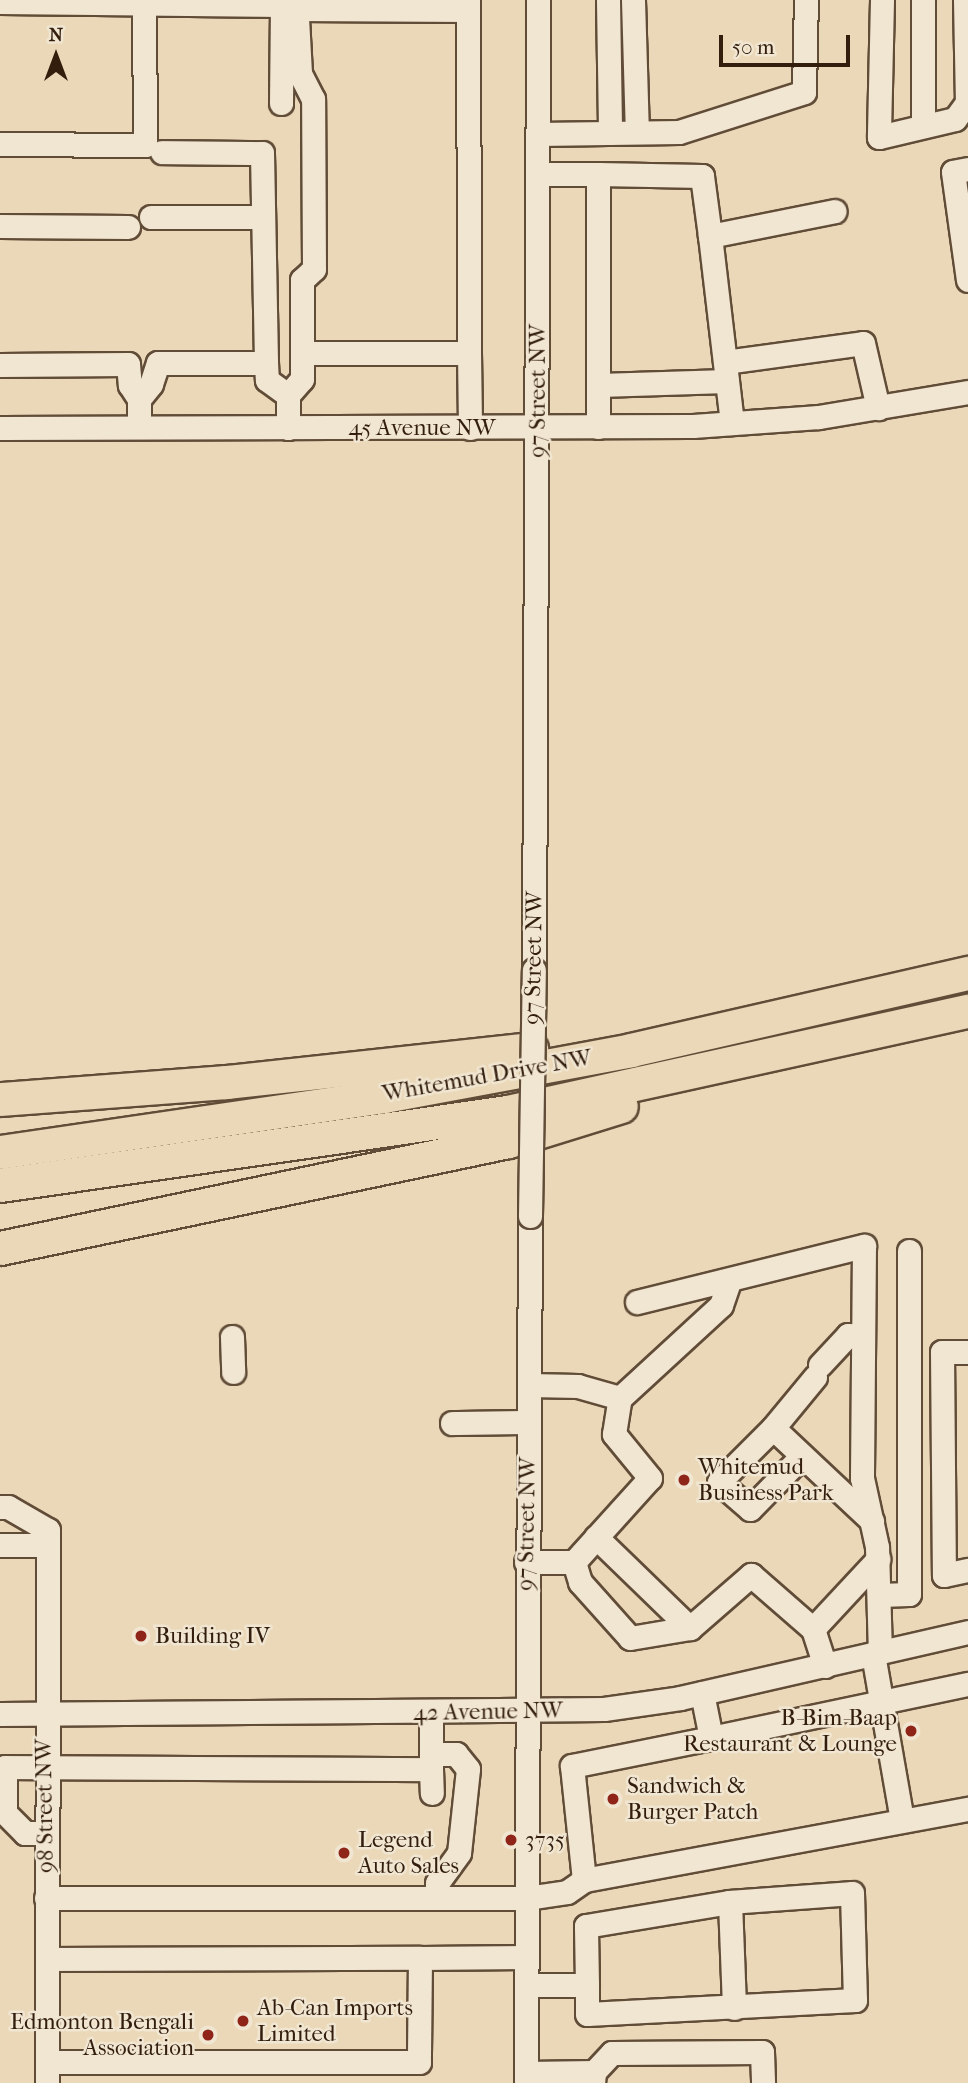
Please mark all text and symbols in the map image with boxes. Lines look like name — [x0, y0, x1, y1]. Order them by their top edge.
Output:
north arrow — [21, 21, 91, 91]
scale bar — [723, 21, 854, 65]
text: N — [49, 24, 63, 46]
text: 50 m — [732, 35, 775, 59]
street label: 97 Street NW — [524, 324, 552, 458]
street label: 45 Avenue NW — [348, 414, 496, 442]
street label: 97 Street NW — [519, 891, 549, 1025]
street label: Whitemud Drive NW — [380, 1044, 594, 1108]
place label: Whitemud Business Park — [698, 1453, 834, 1507]
street label: 97 Street NW — [512, 1457, 542, 1591]
marker: Whitemud Business Park — [676, 1472, 692, 1488]
place label: Building IV — [155, 1622, 270, 1650]
marker: Building IV — [133, 1628, 149, 1644]
street label: 42 Avenue NW — [413, 1697, 563, 1727]
place label: B-Bim-Baap Restaurant & Lounge — [683, 1704, 897, 1758]
marker: B-Bim-Baap Restaurant & Lounge — [903, 1723, 919, 1739]
street label: 98 Street NW — [30, 1739, 60, 1873]
place label: Sandwich & Burger Patch — [627, 1772, 759, 1826]
marker: Sandwich & Burger Patch — [605, 1791, 621, 1807]
place label: Legend Auto Sales — [358, 1826, 459, 1880]
place label: 3735 — [525, 1826, 565, 1854]
marker: 3735 — [503, 1832, 519, 1848]
marker: Legend Auto Sales — [336, 1845, 352, 1861]
place label: Ab-Can Imports Limited — [257, 1994, 413, 2048]
place label: Edmonton Bengali Association — [10, 2008, 194, 2062]
marker: Ab-Can Imports Limited — [235, 2013, 251, 2029]
marker: Edmonton Bengali Association — [200, 2027, 216, 2043]

